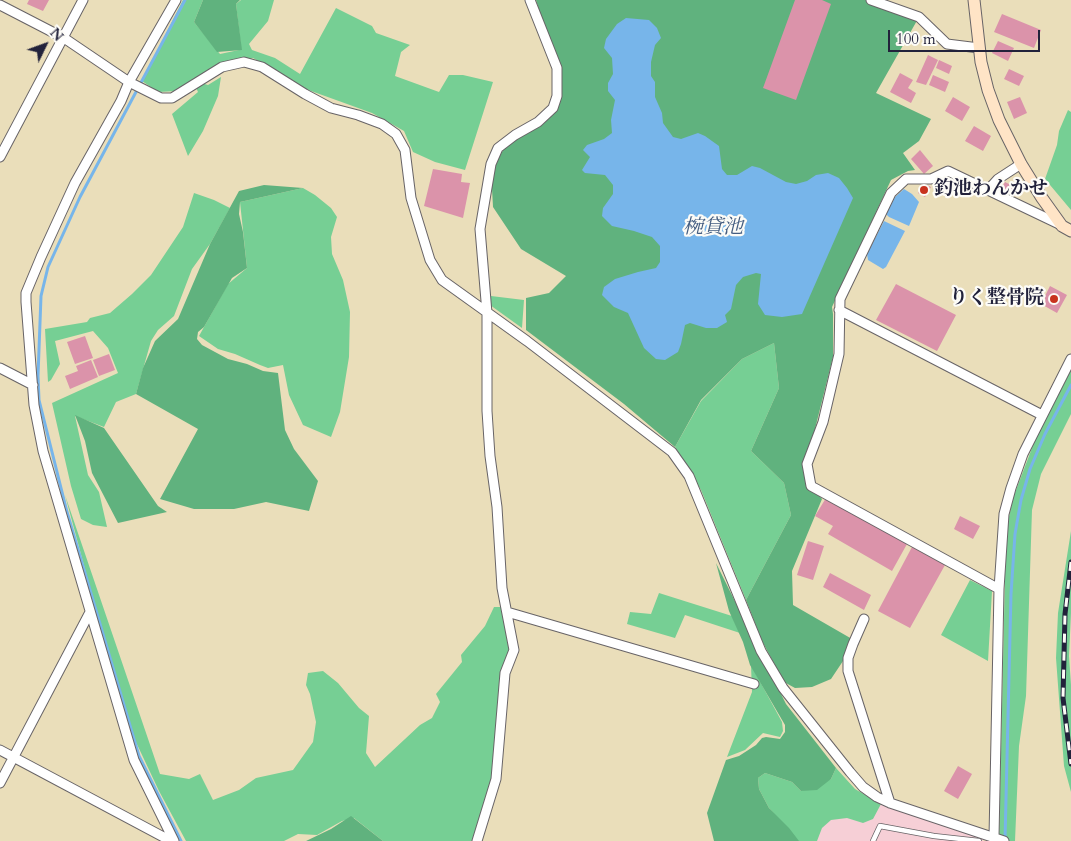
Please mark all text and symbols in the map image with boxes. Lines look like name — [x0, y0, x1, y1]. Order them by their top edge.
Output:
north arrow — [20, 20, 70, 70]
scale bar — [891, 20, 1044, 52]
text: N — [45, 24, 68, 46]
text: 100 m — [896, 29, 936, 49]
place label: 釣池わんかせ — [934, 179, 1048, 201]
marker: 釣池わんかせ — [918, 184, 930, 196]
water label: 椀貸池 — [683, 216, 743, 240]
place label: りく整骨院 — [949, 288, 1044, 310]
marker: りく整骨院 — [1048, 293, 1060, 305]

